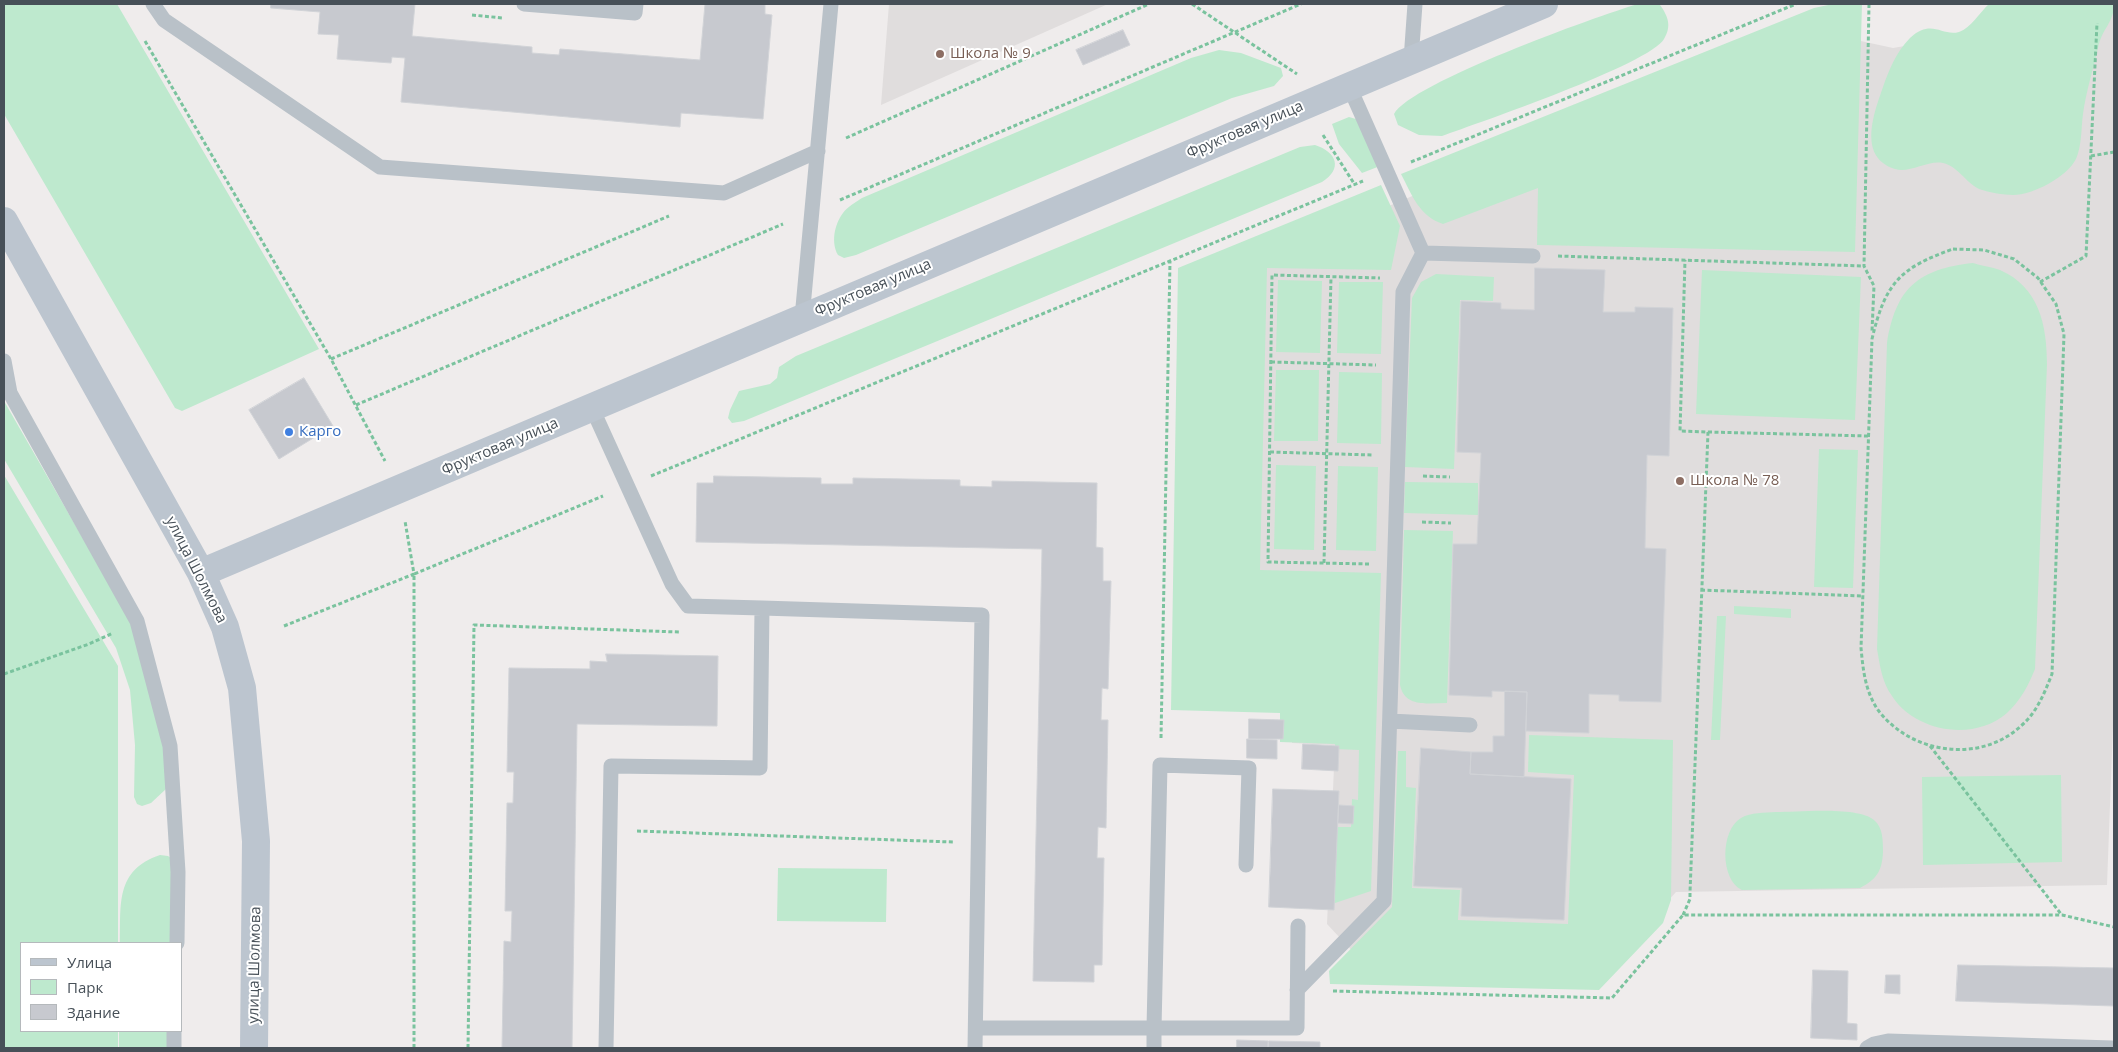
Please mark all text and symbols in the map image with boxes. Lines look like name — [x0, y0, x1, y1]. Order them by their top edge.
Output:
place label: Школа № 9 — [950, 45, 1031, 63]
marker: Школа № 9 — [934, 48, 946, 60]
street label: Фруктовая улица — [1184, 97, 1306, 163]
street label: Фруктовая улица — [812, 255, 934, 321]
street label: Фруктовая улица — [439, 414, 561, 480]
place label: Карго — [299, 423, 341, 441]
marker: Карго — [283, 426, 295, 438]
place label: Школа № 78 — [1690, 472, 1779, 490]
marker: Школа № 78 — [1674, 475, 1686, 487]
street label: улица Шолмова — [161, 514, 231, 626]
street label: улица Шолмова — [245, 906, 265, 1024]
legend — [20, 942, 182, 1032]
text: Улица — [67, 952, 112, 972]
text: Парк — [67, 977, 103, 997]
text: Здание — [67, 1002, 120, 1022]

